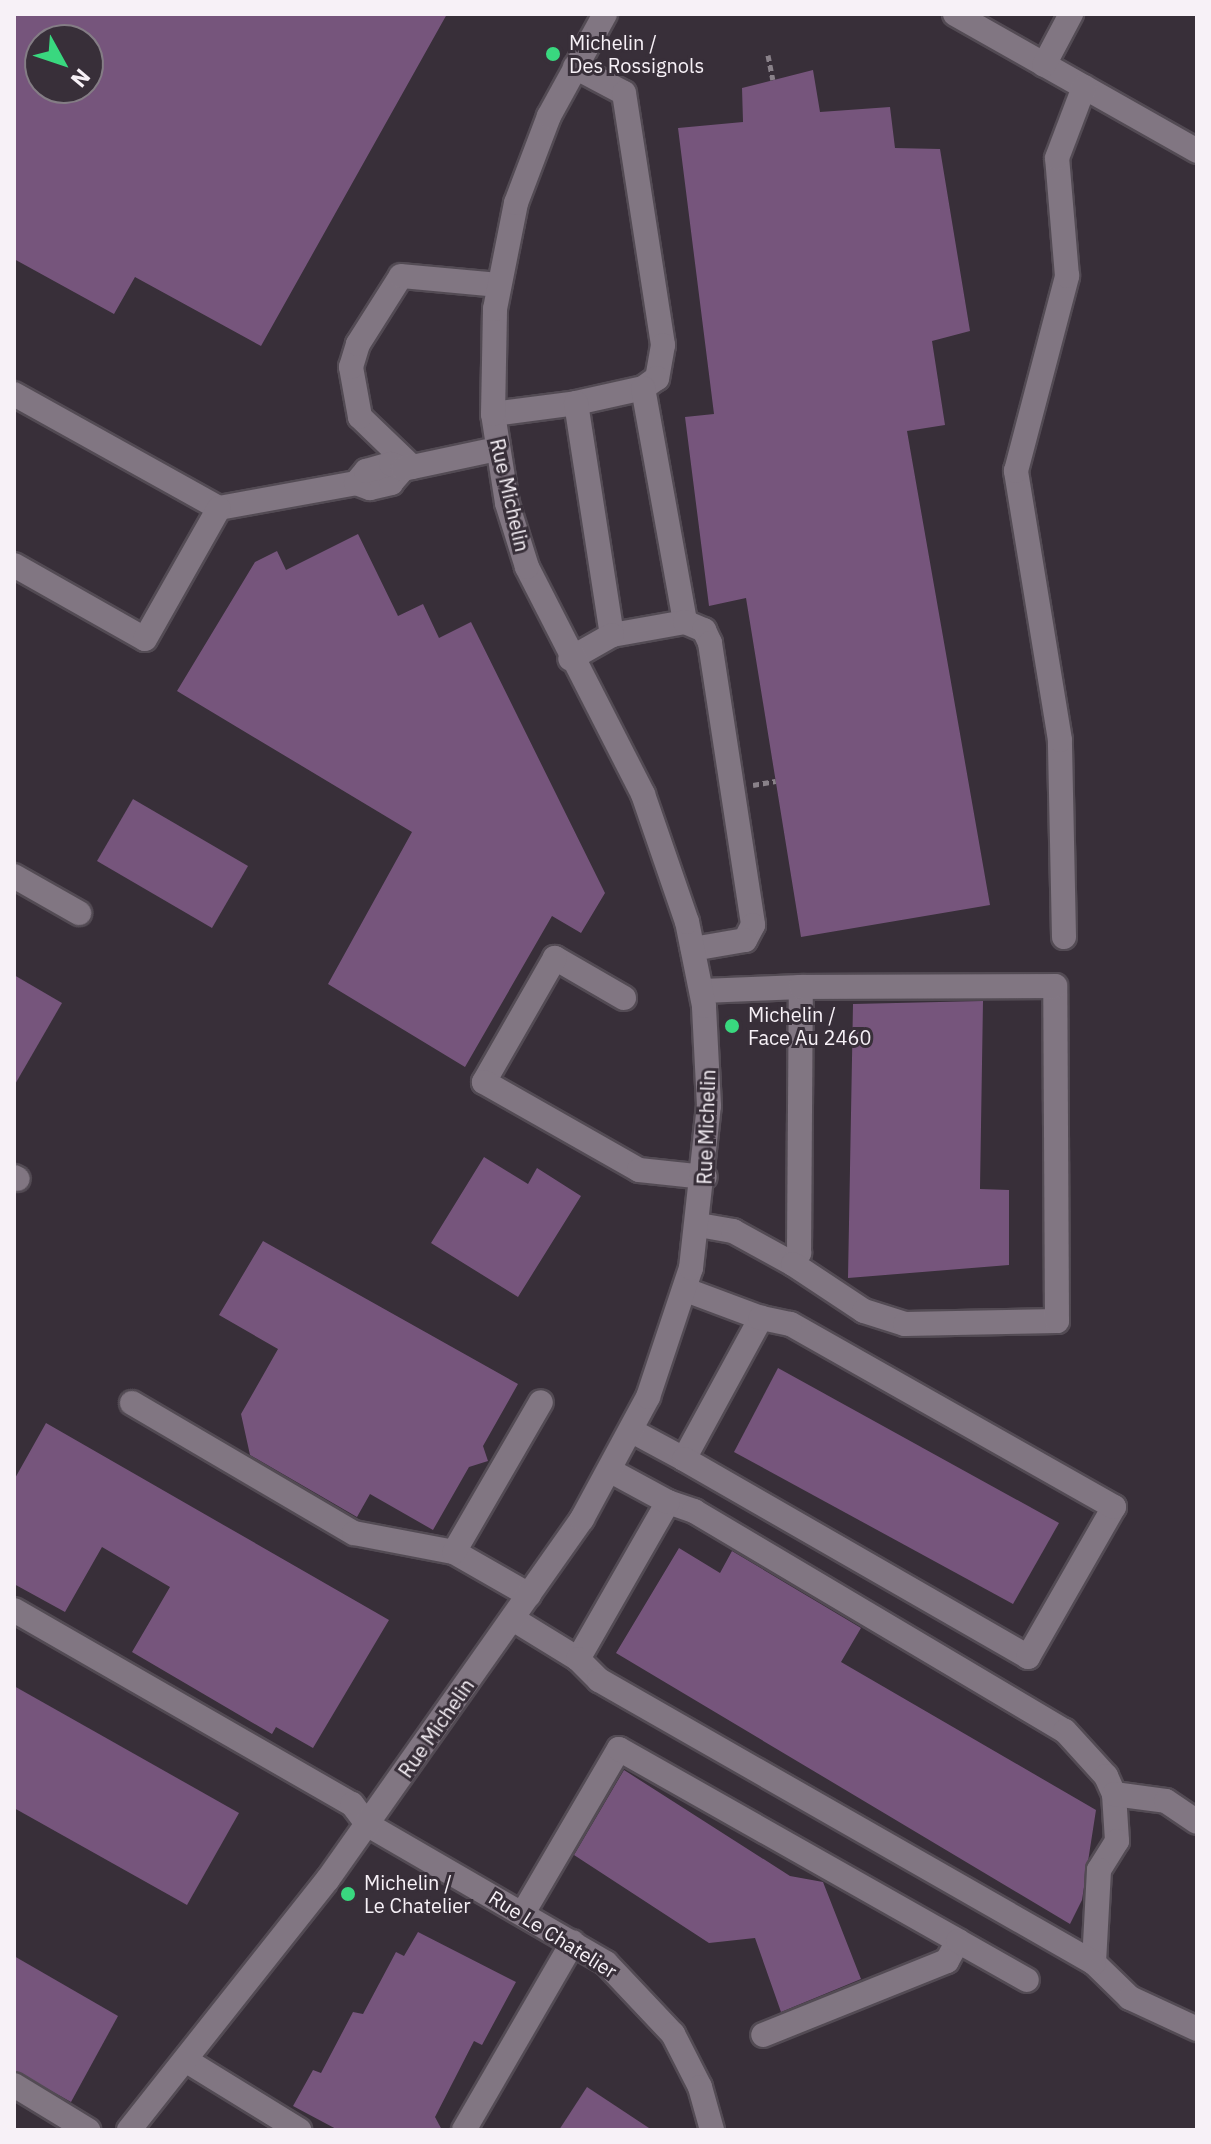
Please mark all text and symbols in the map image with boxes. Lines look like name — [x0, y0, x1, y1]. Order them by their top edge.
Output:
north arrow — [24, 24, 104, 104]
place label: Michelin / Des Rossignols — [569, 30, 704, 77]
marker: Michelin / Des Rossignols — [544, 45, 562, 63]
text: N — [65, 63, 97, 94]
street label: Rue Michelin — [485, 436, 535, 554]
place label: Michelin / Face Au 2460 — [748, 1002, 872, 1049]
marker: Michelin / Face Au 2460 — [723, 1017, 741, 1035]
street label: Rue Michelin — [692, 1069, 720, 1185]
street label: Rue Michelin — [393, 1674, 479, 1782]
place label: Michelin / Le Chatelier — [364, 1870, 471, 1917]
marker: Michelin / Le Chatelier — [339, 1885, 357, 1903]
street label: Rue Le Chatelier — [485, 1885, 621, 1983]

